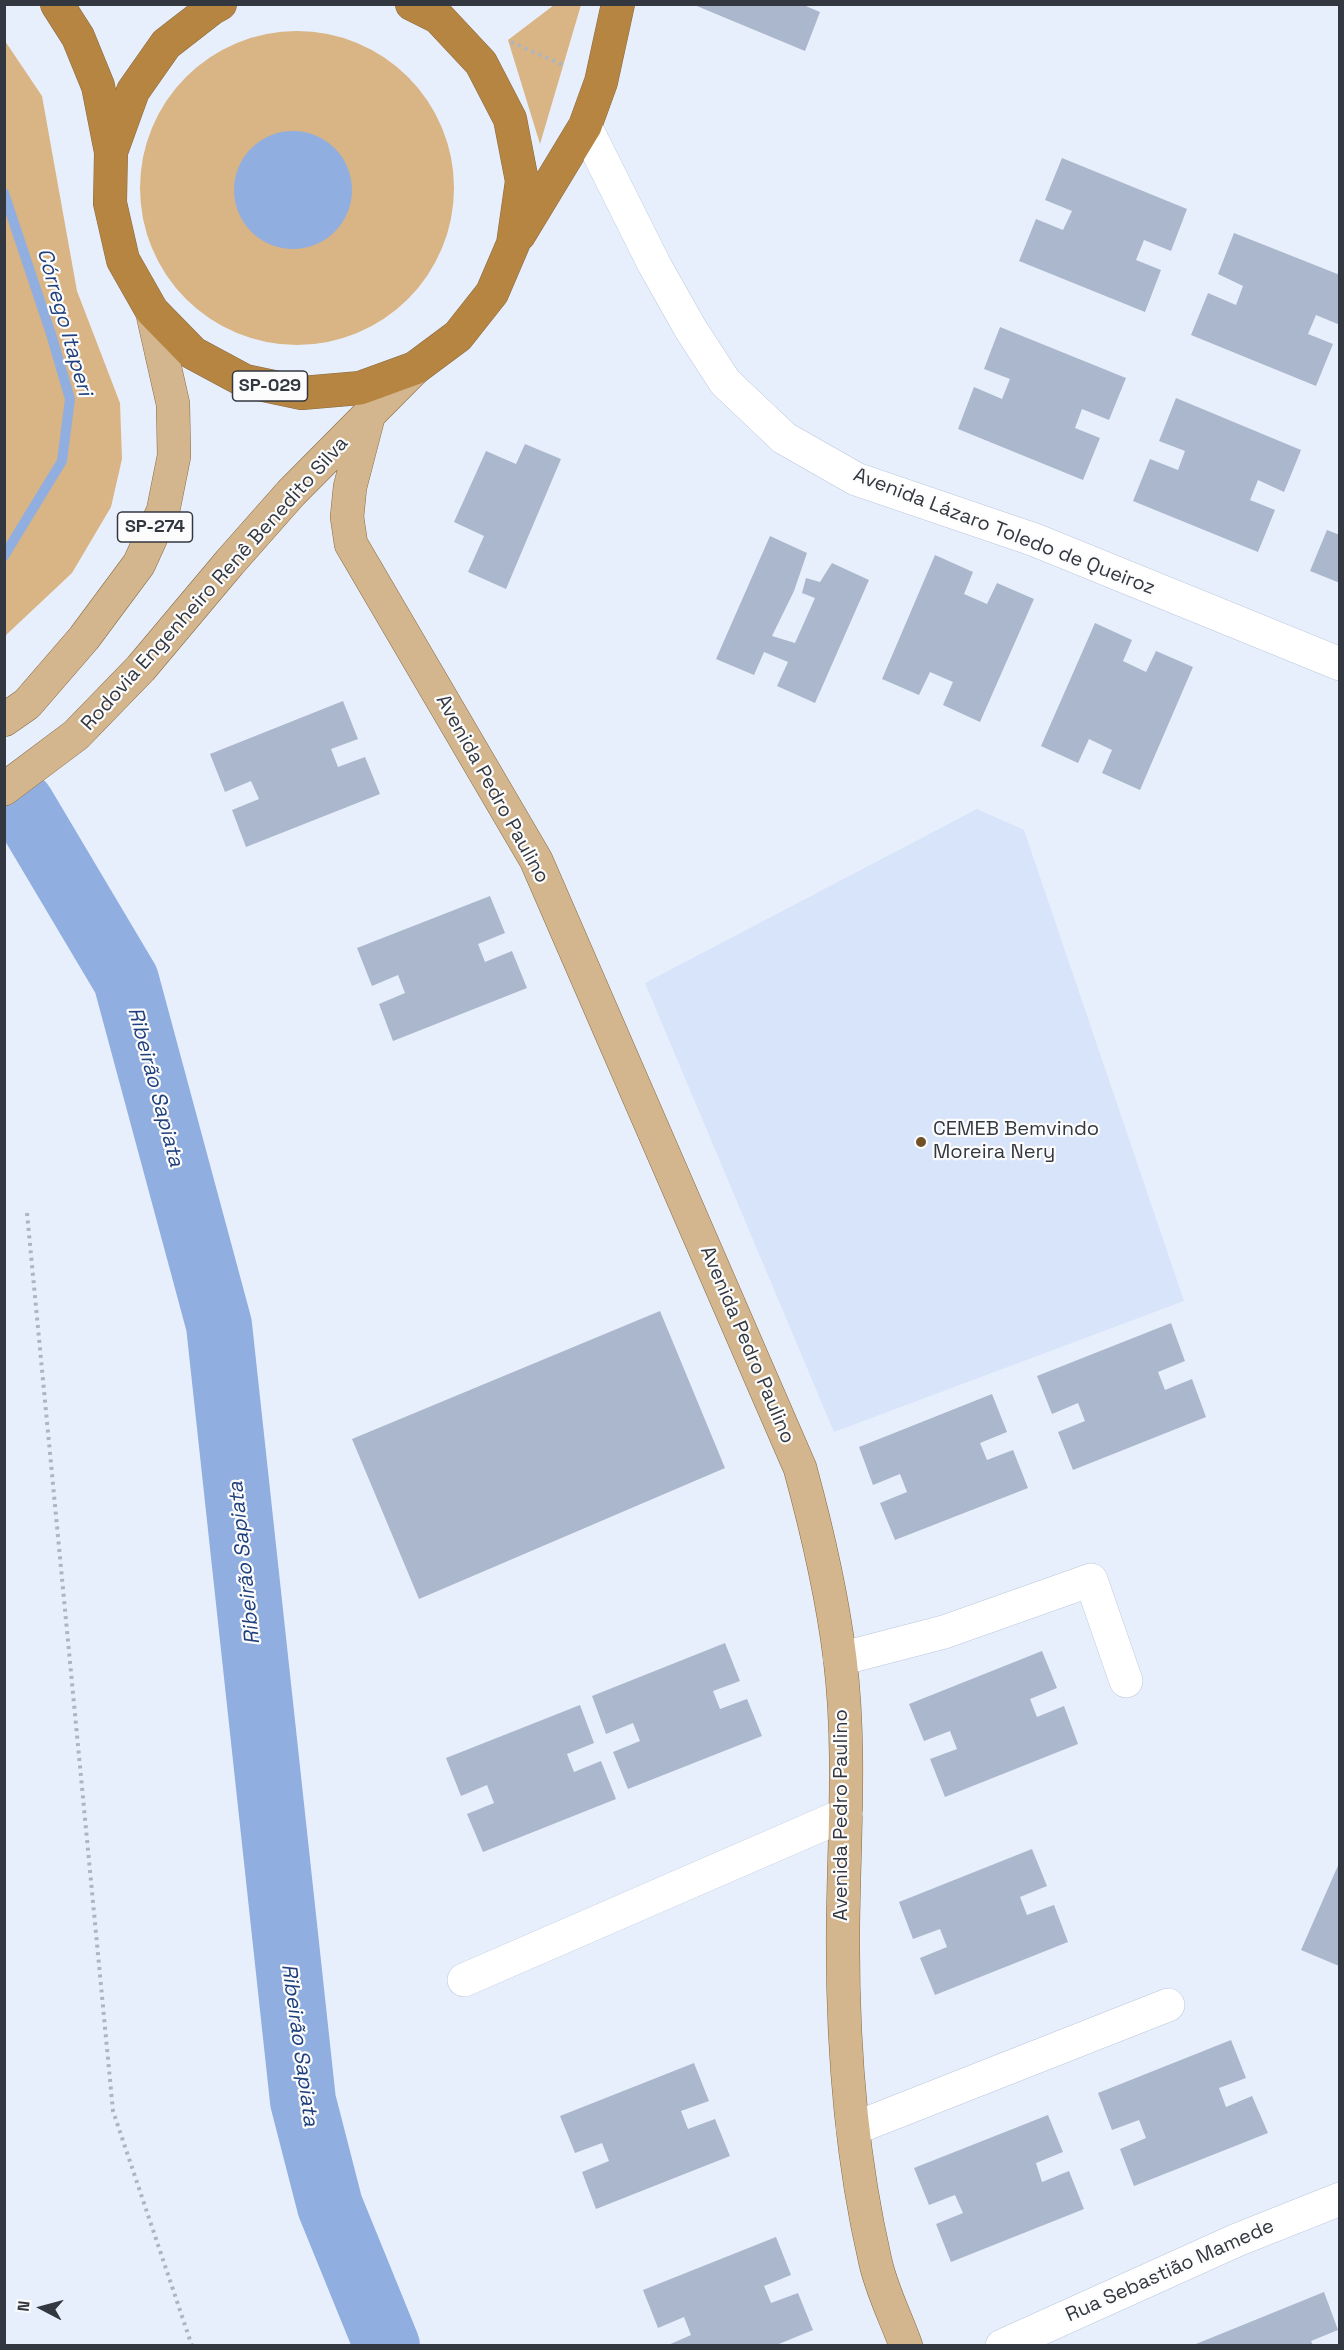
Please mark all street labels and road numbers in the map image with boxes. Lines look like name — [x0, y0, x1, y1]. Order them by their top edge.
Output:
road number: SP-029 — [232, 371, 308, 401]
street label: Rodovia Engenheiro Renê Benedito Silva — [77, 432, 353, 736]
street label: Avenida Lázaro Toledo de Queiroz — [850, 463, 1158, 601]
road number: SP-274 — [118, 512, 192, 542]
street label: Avenida Pedro Paulino — [430, 691, 554, 887]
street label: Avenida Pedro Paulino — [695, 1243, 799, 1447]
street label: Avenida Pedro Paulino — [830, 1709, 854, 1921]
street label: Rua Sebastião Mamede — [1062, 2214, 1278, 2328]

